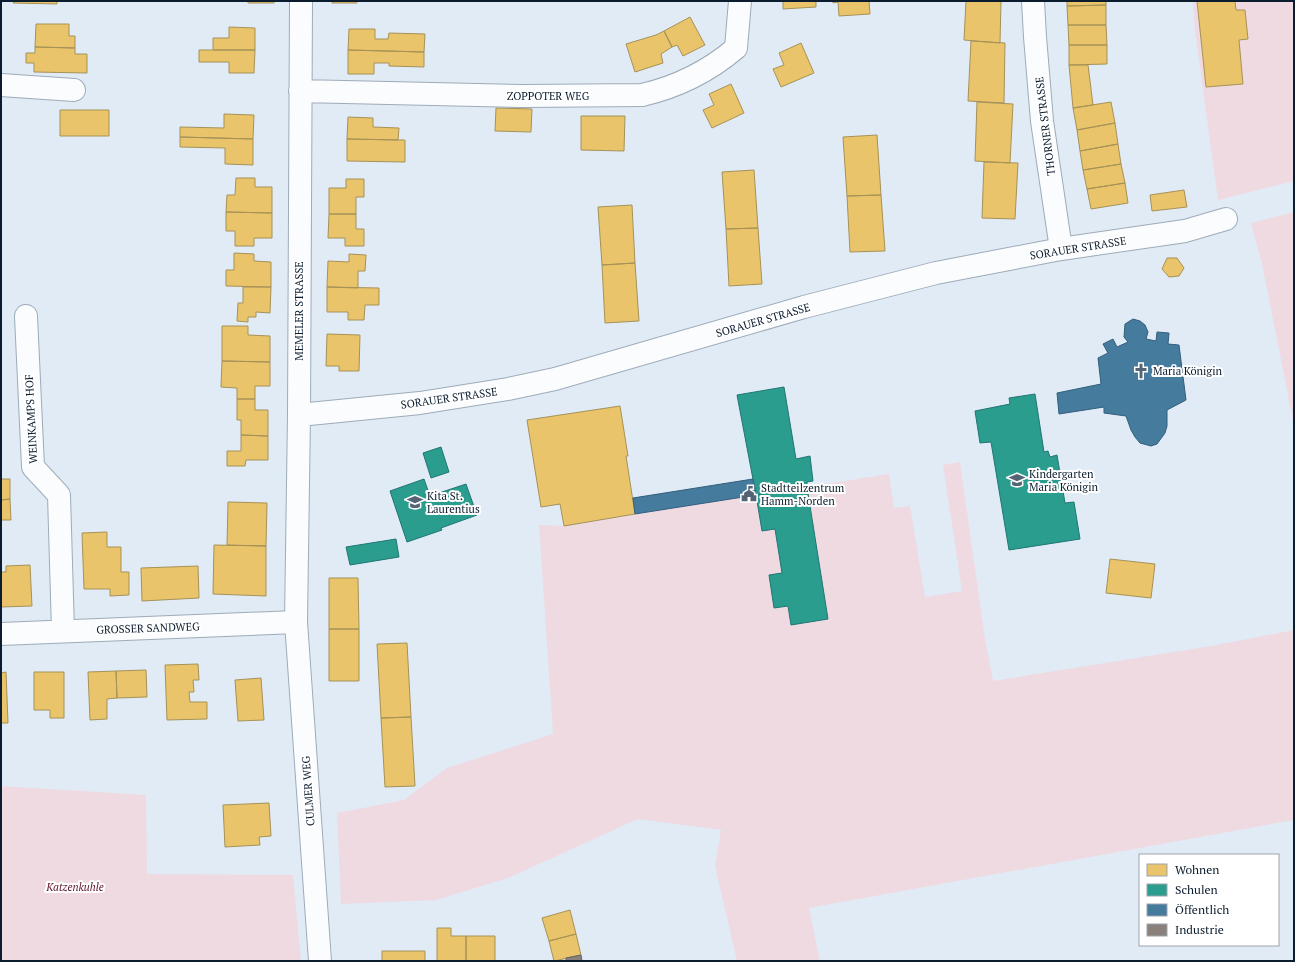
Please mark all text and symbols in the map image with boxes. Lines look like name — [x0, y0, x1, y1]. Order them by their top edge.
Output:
street label: THORNER STRASSE — [1032, 76, 1058, 176]
street label: ZOPPOTER WEG — [507, 89, 590, 103]
street label: SORAUER STRASSE — [1029, 233, 1127, 263]
street label: MEMELER STRASSE — [292, 261, 306, 361]
street label: SORAUER STRASSE — [714, 300, 812, 340]
church icon: Maria Königin — [1132, 362, 1150, 380]
place label: Maria Königin — [1153, 364, 1222, 378]
street label: WEINKAMPS HOF — [22, 374, 40, 464]
street label: SORAUER STRASSE — [400, 384, 498, 412]
place label: Kindergarten Maria Königin — [1029, 467, 1098, 494]
school or university icon: Kindergarten Maria Königin — [1008, 471, 1026, 489]
place label: Stadtteilzentrum Hamm-Norden — [761, 481, 845, 508]
public building icon: Stadtteilzentrum Hamm-Norden — [740, 485, 758, 503]
place label: Kita St. Laurentius — [427, 489, 480, 516]
school or university icon: Kita St. Laurentius — [406, 493, 424, 511]
street label: GROSSER SANDWEG — [96, 619, 200, 637]
street label: CULMER WEG — [299, 755, 317, 827]
legend — [1139, 854, 1279, 946]
text: Wohnen — [1175, 862, 1219, 877]
park label: Katzenkuhle — [45, 880, 104, 894]
text: Schulen — [1175, 882, 1218, 897]
text: Öffentlich — [1175, 902, 1229, 917]
text: Industrie — [1175, 922, 1224, 937]

